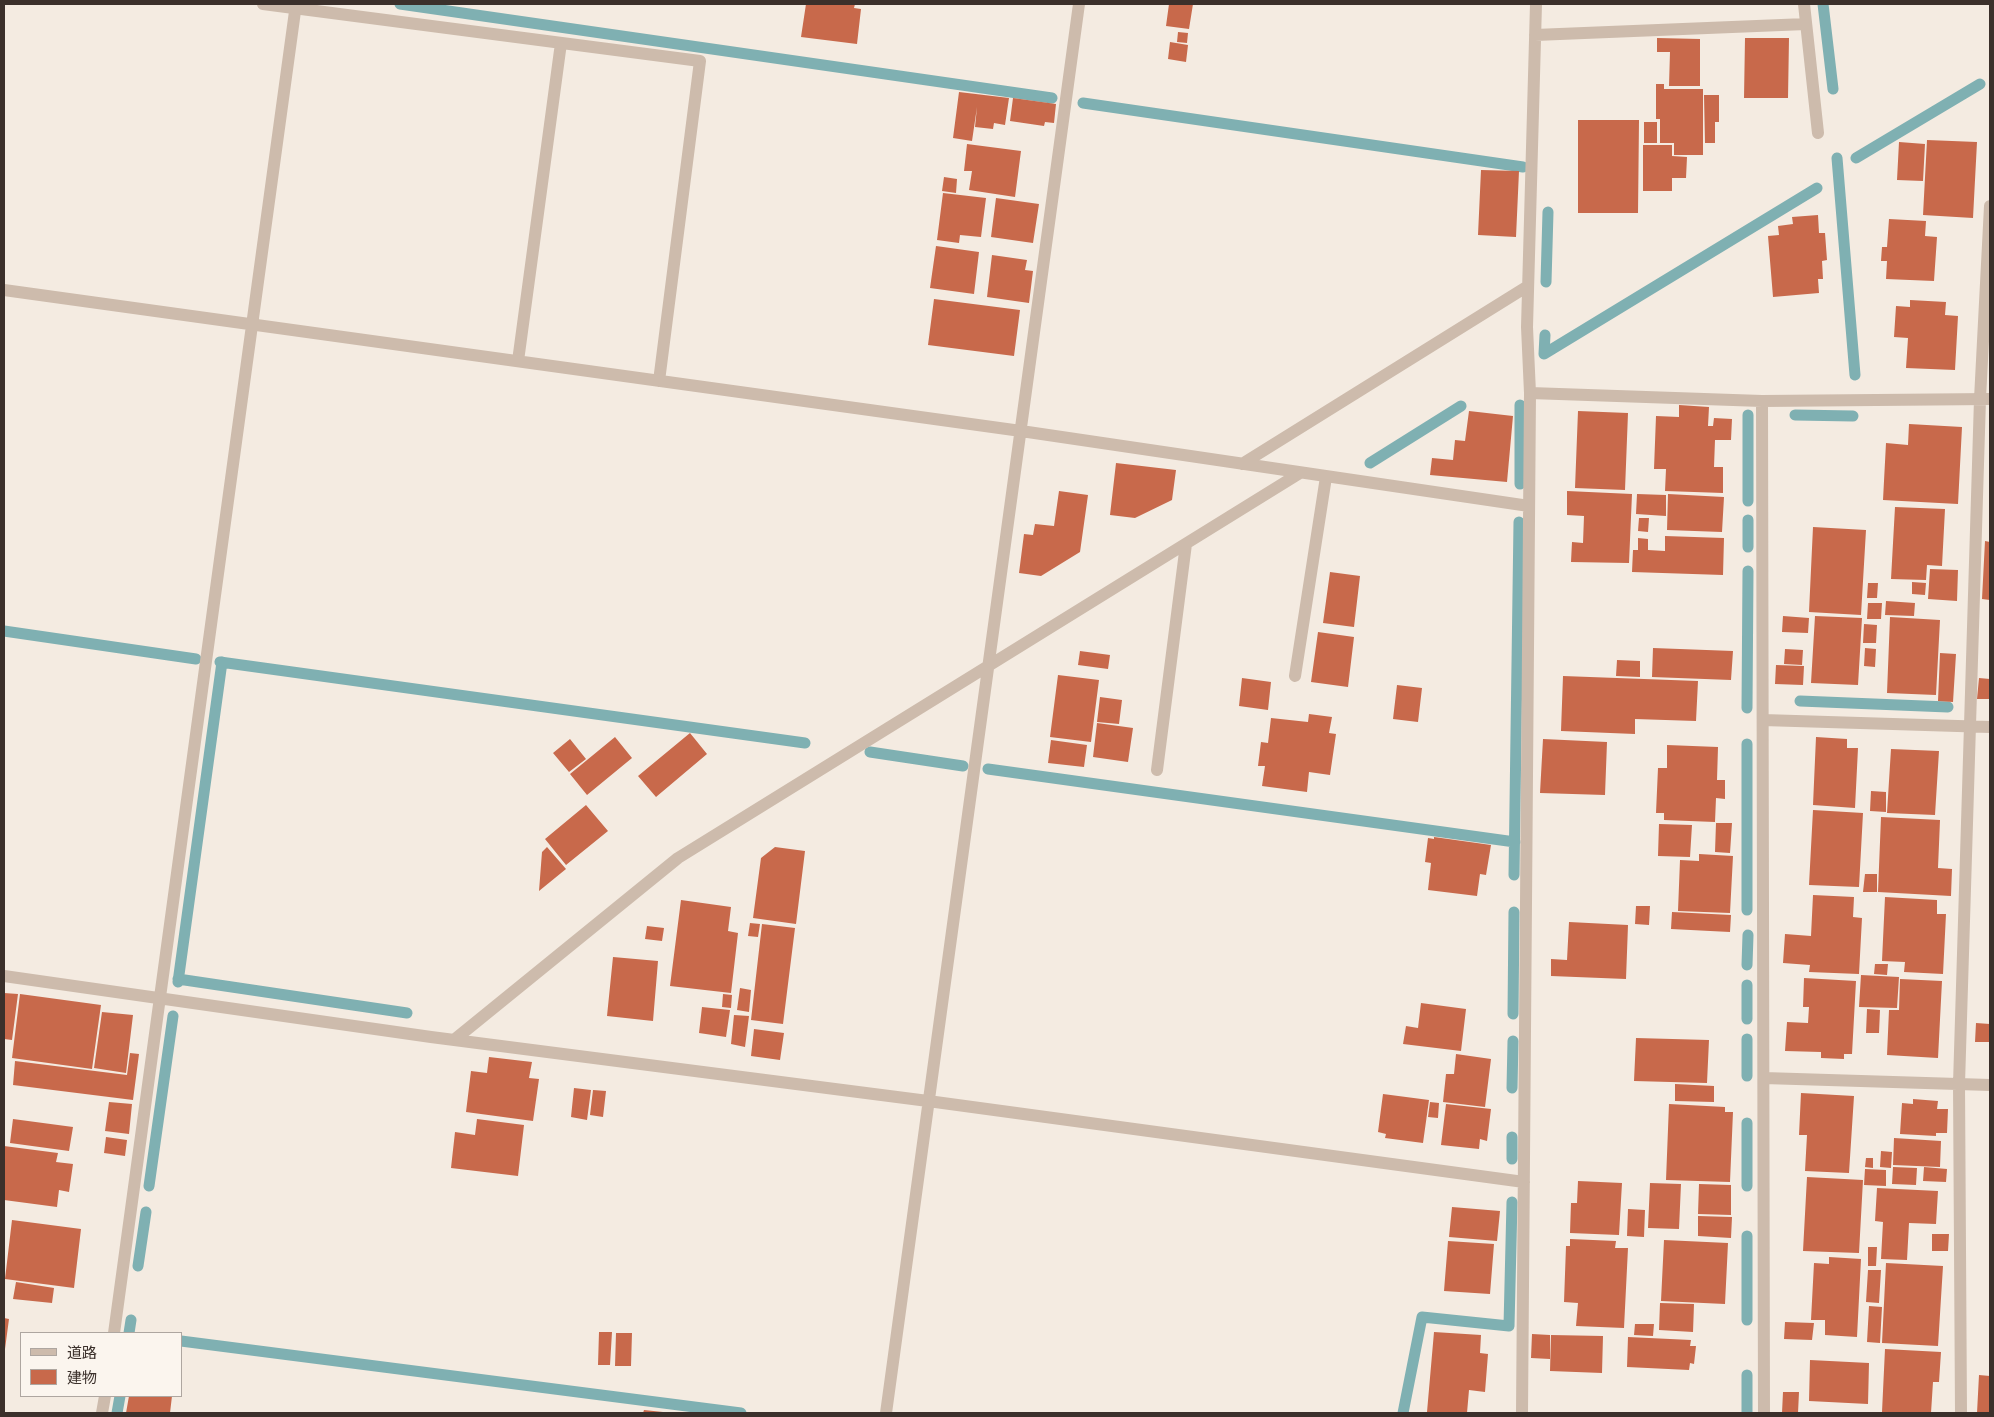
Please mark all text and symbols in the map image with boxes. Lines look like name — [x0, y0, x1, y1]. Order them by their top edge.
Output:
legend — [20, 1332, 182, 1397]
text: 道路 — [67, 1344, 97, 1362]
text: 建物 — [67, 1369, 97, 1387]

